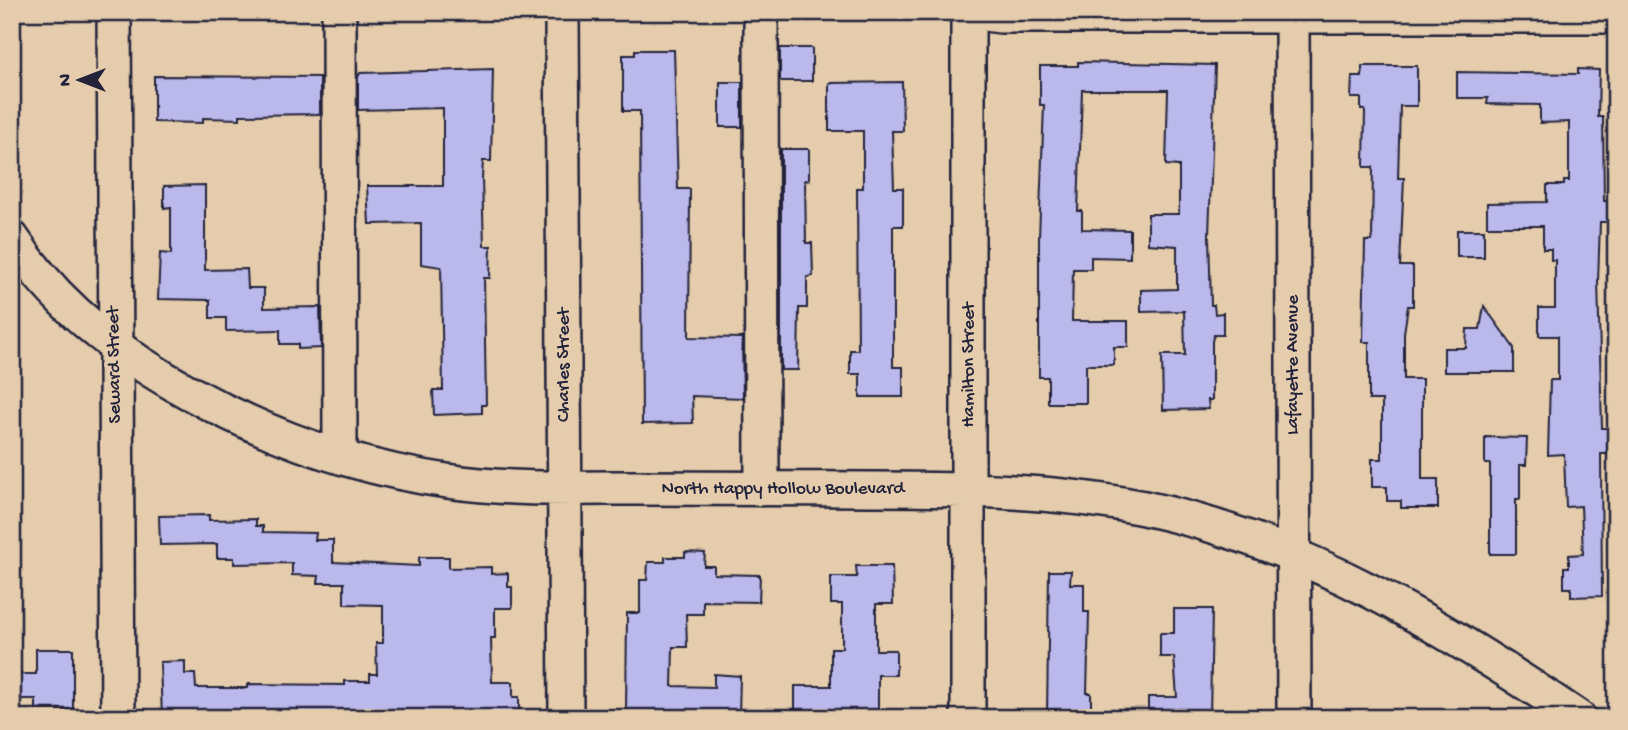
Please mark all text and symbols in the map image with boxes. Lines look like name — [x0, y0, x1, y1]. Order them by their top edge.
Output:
north arrow — [46, 46, 116, 116]
text: N — [55, 74, 78, 86]
street label: Lafayette Avenue — [1282, 295, 1305, 435]
street label: Hamilton Street — [958, 300, 981, 428]
street label: Seward Street — [102, 304, 128, 424]
street label: Charles Street — [553, 306, 576, 422]
street label: North Happy Hollow Boulevard — [662, 478, 906, 501]

